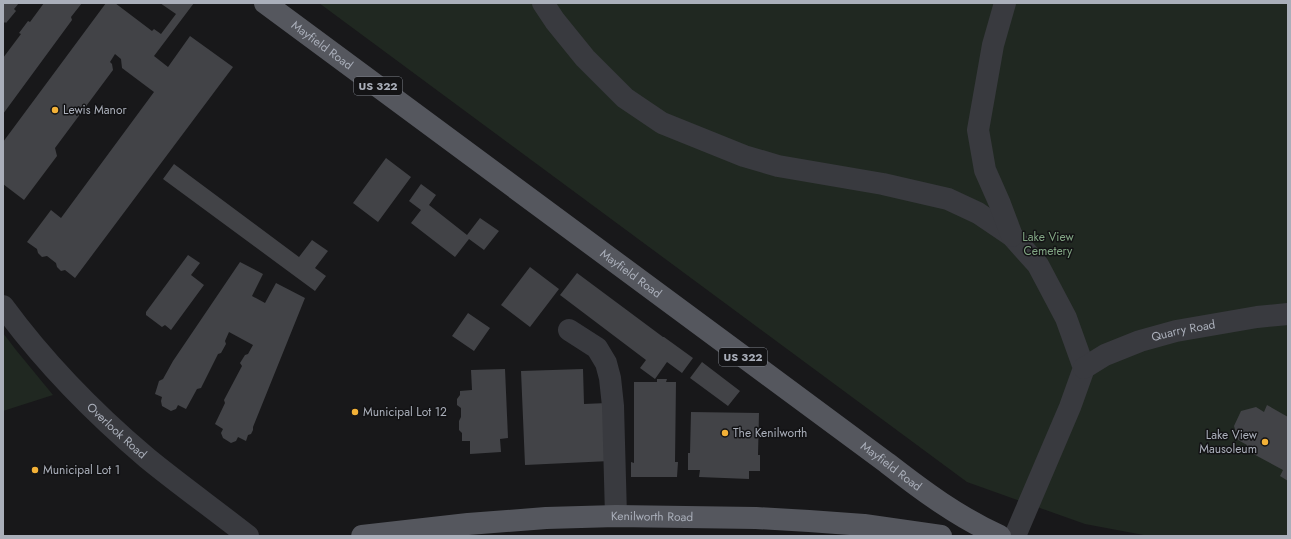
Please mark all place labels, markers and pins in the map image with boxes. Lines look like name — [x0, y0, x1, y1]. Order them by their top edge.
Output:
place label: Lewis Manor — [63, 101, 127, 119]
marker: Lewis Manor — [50, 105, 60, 115]
place label: Municipal Lot 12 — [363, 403, 447, 421]
marker: Municipal Lot 12 — [350, 407, 360, 417]
place label: The Kenilworth — [733, 424, 807, 442]
place label: Lake View Mausoleum — [1199, 426, 1258, 458]
marker: The Kenilworth — [720, 428, 730, 438]
marker: Lake View Mausoleum — [1260, 437, 1270, 447]
place label: Municipal Lot 1 — [43, 461, 120, 479]
marker: Municipal Lot 1 — [30, 465, 40, 475]

